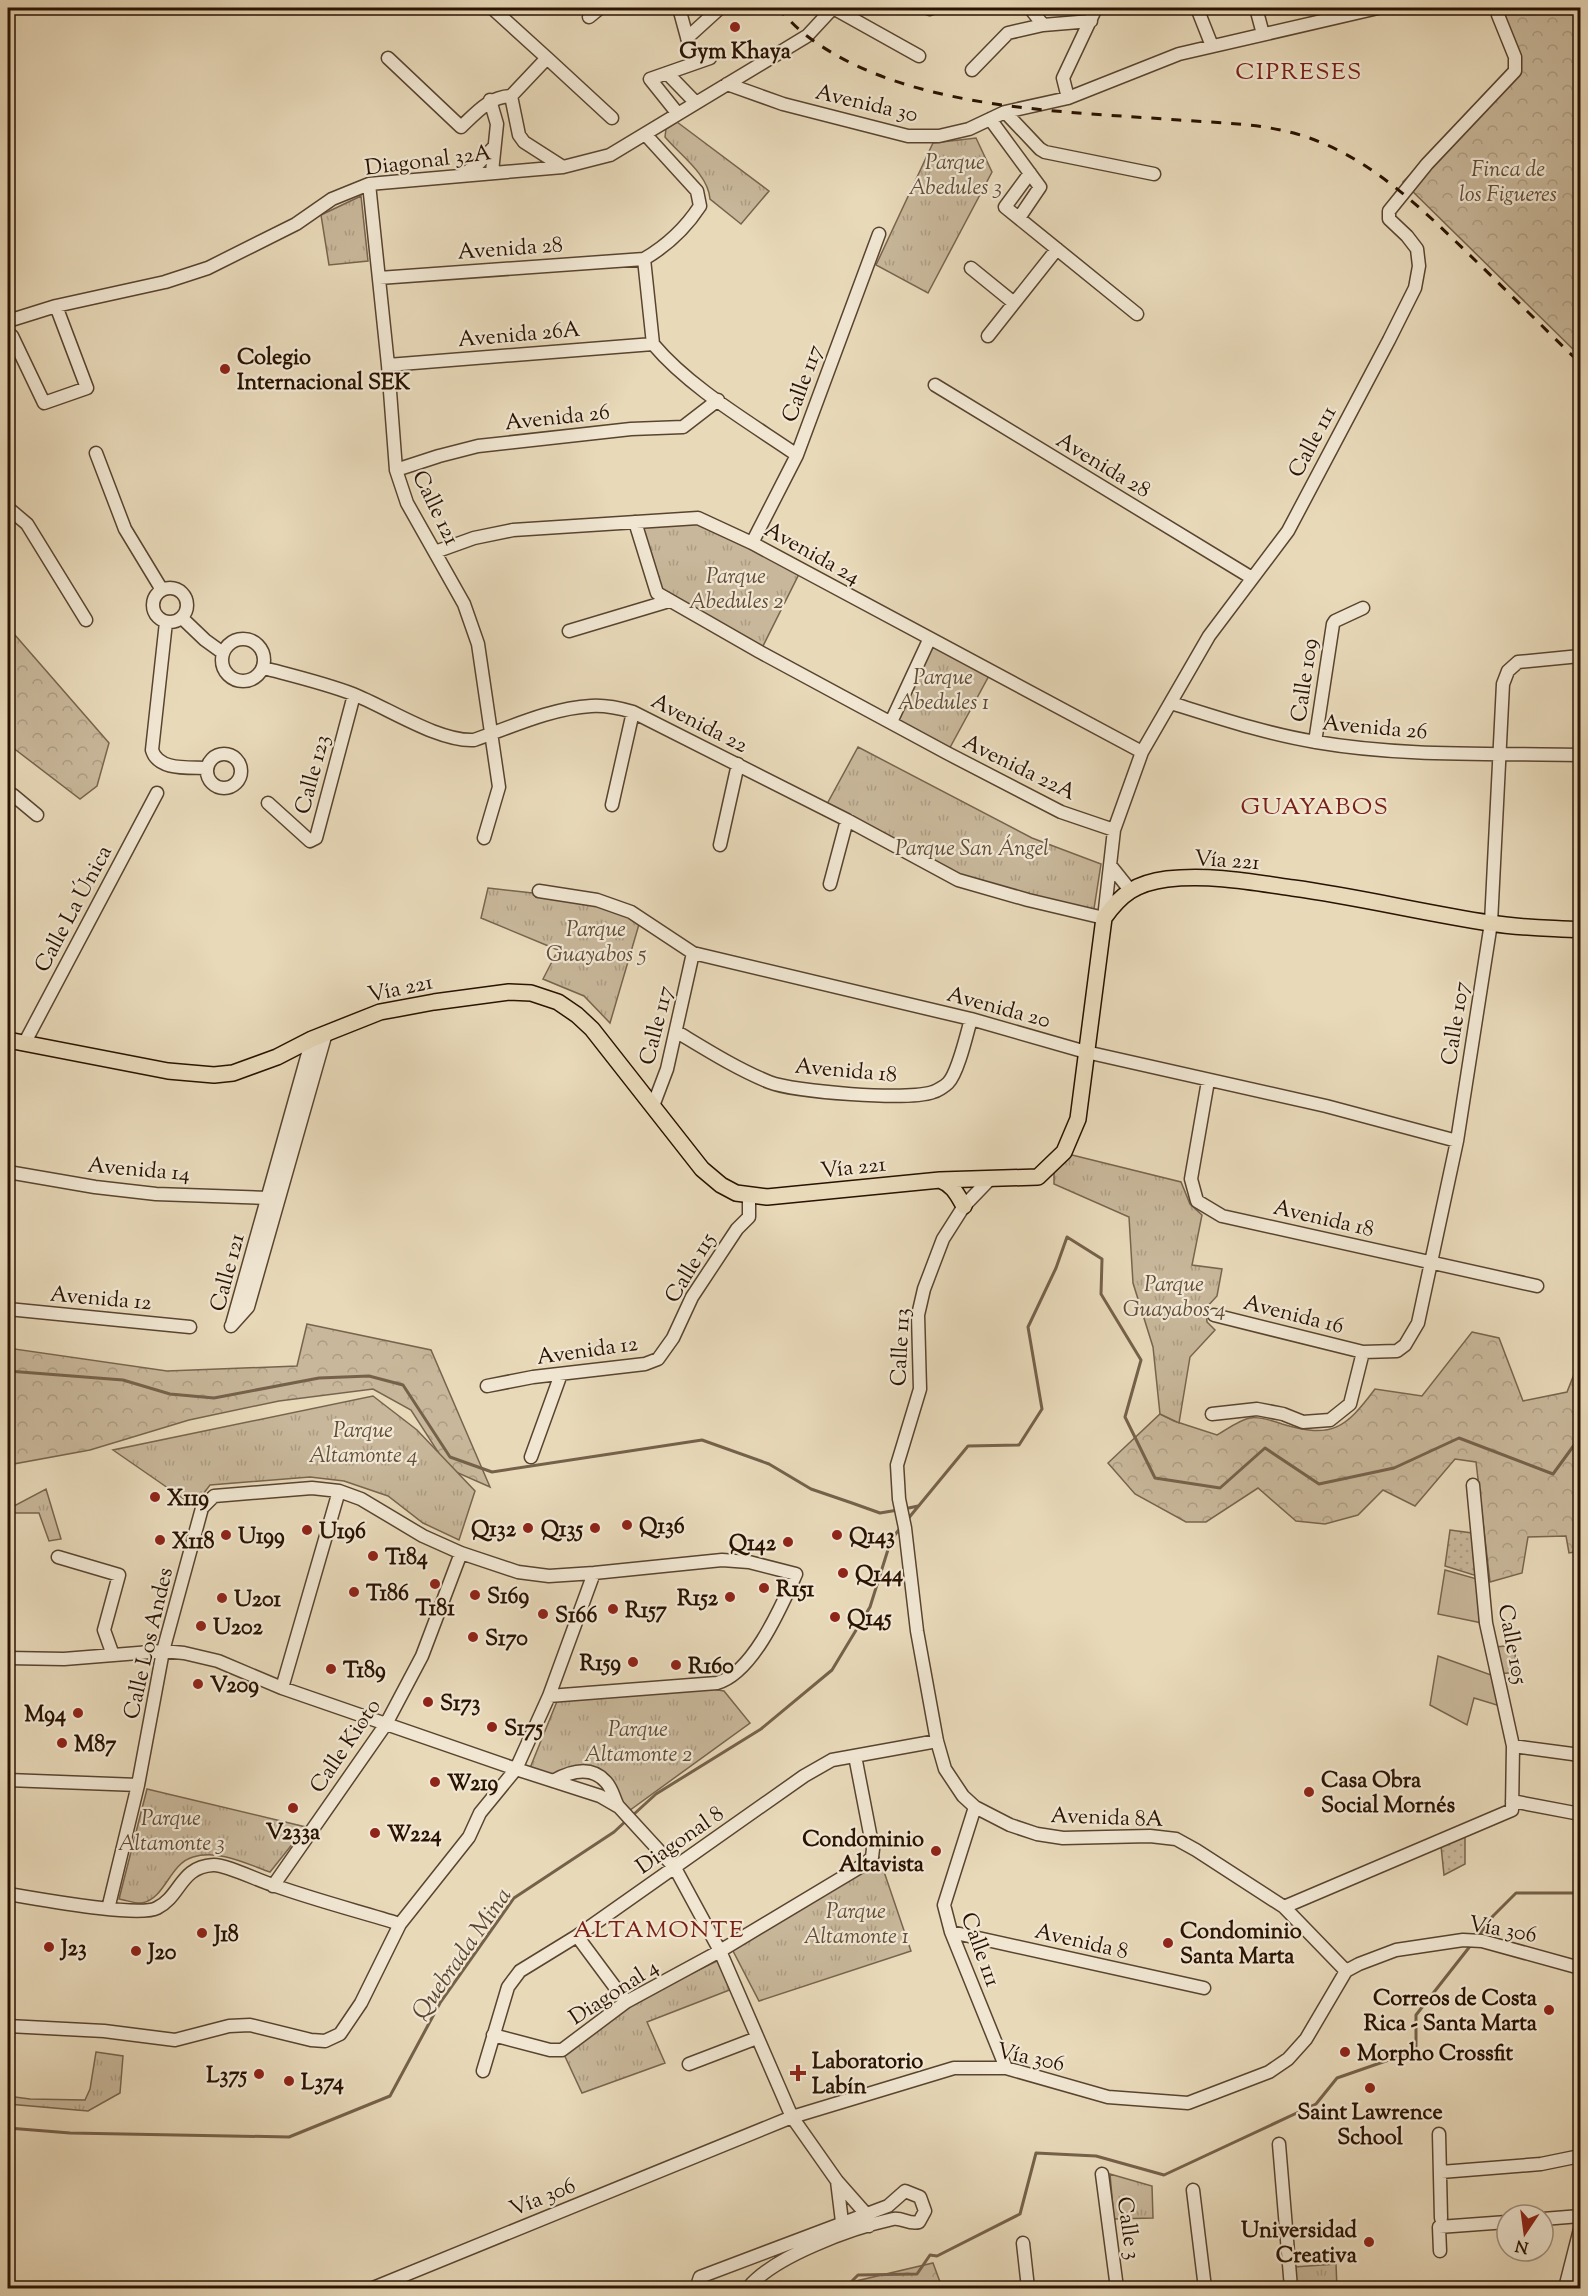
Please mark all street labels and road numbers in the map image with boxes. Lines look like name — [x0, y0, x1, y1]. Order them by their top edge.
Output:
street label: Avenida 30 — [812, 78, 921, 132]
street label: Diagonal 32A — [363, 138, 494, 186]
street label: Avenida 28 — [456, 230, 564, 270]
street label: Avenida 26A — [457, 315, 582, 357]
street label: Calle 117 — [775, 341, 833, 427]
street label: Avenida 26 — [503, 398, 611, 440]
street label: Calle 111 — [1281, 400, 1346, 484]
street label: Avenida 28 — [1049, 426, 1156, 507]
street label: Calle 121 — [402, 465, 466, 552]
street label: Avenida 24 — [758, 515, 865, 594]
street label: Calle 109 — [1284, 637, 1328, 724]
street label: Avenida 22 — [645, 687, 753, 763]
street label: Avenida 26 — [1321, 708, 1429, 750]
street label: Avenida 22A — [957, 727, 1081, 810]
street label: Calle 123 — [288, 731, 340, 818]
street label: Calle La Única — [27, 840, 122, 979]
street label: Vía 221 — [1193, 844, 1261, 880]
street label: Vía 221 — [365, 967, 437, 1012]
street label: Calle 107 — [1435, 979, 1479, 1068]
street label: Avenida 20 — [943, 980, 1054, 1038]
street label: Calle 117 — [633, 983, 683, 1069]
street label: Avenida 18 — [793, 1052, 898, 1092]
street label: Vía 221 — [819, 1150, 888, 1188]
street label: Avenida 14 — [86, 1151, 191, 1191]
street label: Avenida 18 — [1270, 1193, 1377, 1247]
street label: Calle 115 — [658, 1227, 725, 1310]
street label: Calle 121 — [203, 1230, 255, 1315]
street label: Avenida 12 — [49, 1280, 153, 1320]
street label: Avenida 16 — [1240, 1288, 1347, 1344]
street label: Calle 113 — [884, 1307, 920, 1387]
street label: Avenida 12 — [535, 1329, 640, 1375]
street label: Calle Los Andes — [117, 1565, 183, 1723]
street label: Calle 105 — [1488, 1602, 1535, 1688]
street label: Calle Kioto — [303, 1693, 390, 1800]
street label: Diagonal 8 — [630, 1799, 731, 1884]
street label: Avenida 8A — [1050, 1801, 1164, 1837]
street label: Calle 111 — [951, 1908, 1008, 1992]
street label: Vía 306 — [1466, 1909, 1539, 1953]
street label: Avenida 8 — [1031, 1917, 1131, 1969]
street label: Diagonal 4 — [563, 1953, 666, 2035]
street label: Vía 306 — [993, 2036, 1067, 2082]
street label: Vía 306 — [505, 2171, 581, 2227]
street label: Calle 3 — [1107, 2195, 1147, 2262]

